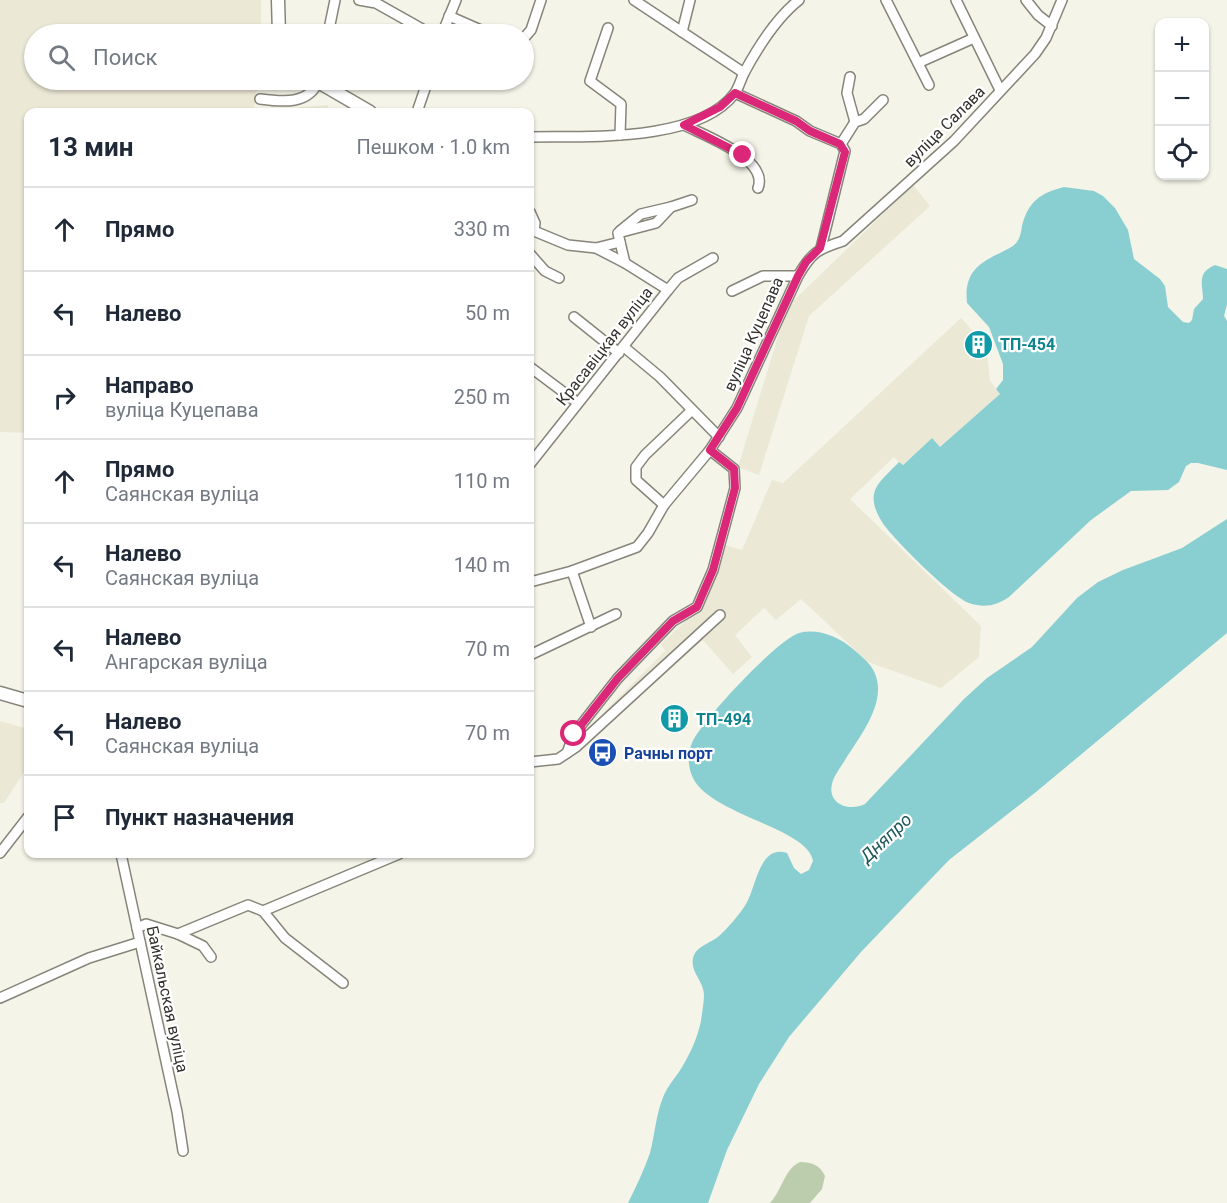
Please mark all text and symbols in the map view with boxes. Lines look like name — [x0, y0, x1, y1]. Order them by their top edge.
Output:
map controls — [1155, 18, 1209, 180]
button: + — [1155, 18, 1209, 72]
search box — [24, 24, 534, 90]
icon: search — [45, 41, 78, 74]
text: Поиск — [93, 45, 157, 70]
button: − — [1155, 72, 1209, 126]
street label: вуліца Салава — [900, 82, 989, 171]
button: locate — [1155, 126, 1209, 180]
text: 13 мин — [48, 132, 133, 162]
text: Пешком · 1.0 km — [357, 135, 510, 159]
route end — [729, 141, 755, 167]
icon: ahead — [48, 213, 81, 246]
text: Прямо — [105, 217, 174, 242]
text: 330 m — [454, 217, 510, 241]
street label: вуліца Куцепава — [720, 274, 787, 394]
street label: Красавіцкая вуліца — [552, 283, 657, 409]
icon: left — [48, 297, 81, 330]
text: Налево — [105, 301, 182, 326]
text: 50 m — [465, 301, 510, 325]
building icon: ТП-454 — [963, 328, 995, 360]
place label: ТП-454 — [1000, 335, 1055, 354]
text: Направо — [105, 373, 194, 398]
icon: right — [48, 381, 81, 414]
text: 250 m — [454, 385, 510, 409]
text: вуліца Куцепава — [105, 398, 259, 422]
text: Прямо — [105, 457, 174, 482]
icon: ahead — [48, 465, 81, 498]
text: 110 m — [454, 469, 510, 493]
text: Саянская вуліца — [105, 482, 259, 506]
text: Налево — [105, 541, 182, 566]
icon: left — [48, 549, 81, 582]
text: 140 m — [454, 553, 510, 577]
text: Саянская вуліца — [105, 566, 259, 590]
text: Налево — [105, 625, 182, 650]
icon: left — [48, 633, 81, 666]
text: 70 m — [465, 637, 510, 661]
text: Ангарская вуліца — [105, 650, 268, 674]
building icon: ТП-494 — [659, 703, 691, 735]
text: Налево — [105, 709, 182, 734]
place label: ТП-494 — [696, 710, 751, 729]
icon: left — [48, 717, 81, 750]
route start — [560, 720, 586, 746]
text: 70 m — [465, 721, 510, 745]
text: Саянская вуліца — [105, 734, 259, 758]
bus stop icon: Рачны порт — [587, 737, 619, 769]
place label: Рачны порт — [624, 744, 713, 763]
icon: arrive — [48, 801, 81, 834]
text: Пункт назначения — [105, 805, 294, 830]
water label: Дняпро — [854, 809, 916, 868]
street label: Байкальская вуліца — [143, 924, 192, 1074]

